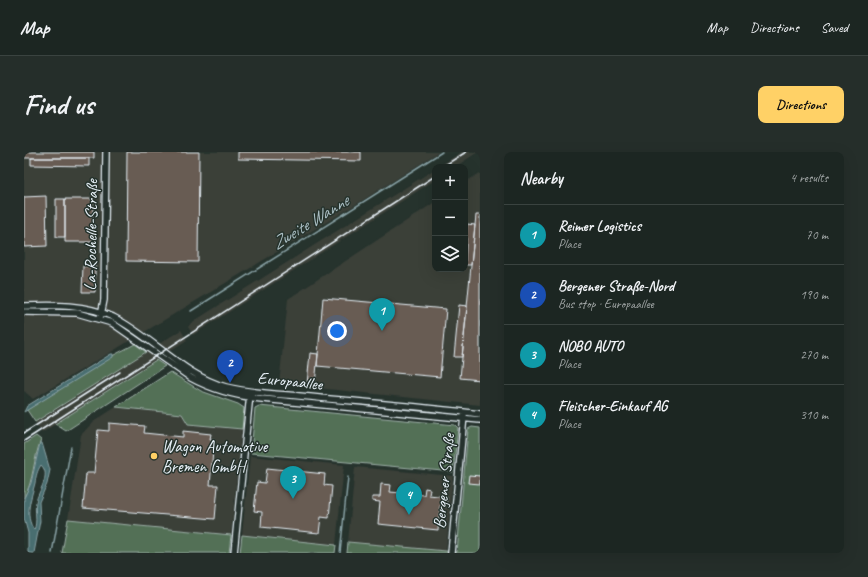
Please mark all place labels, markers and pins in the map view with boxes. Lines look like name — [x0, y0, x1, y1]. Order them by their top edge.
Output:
pin: 1 — [369, 298, 395, 331]
pin: 2 — [217, 350, 243, 383]
place label: Wagon Automotive Bremen GmbH — [162, 436, 269, 477]
marker: Wagon Automotive Bremen GmbH — [149, 451, 159, 461]
pin: 3 — [280, 466, 306, 499]
pin: 4 — [396, 482, 422, 515]

